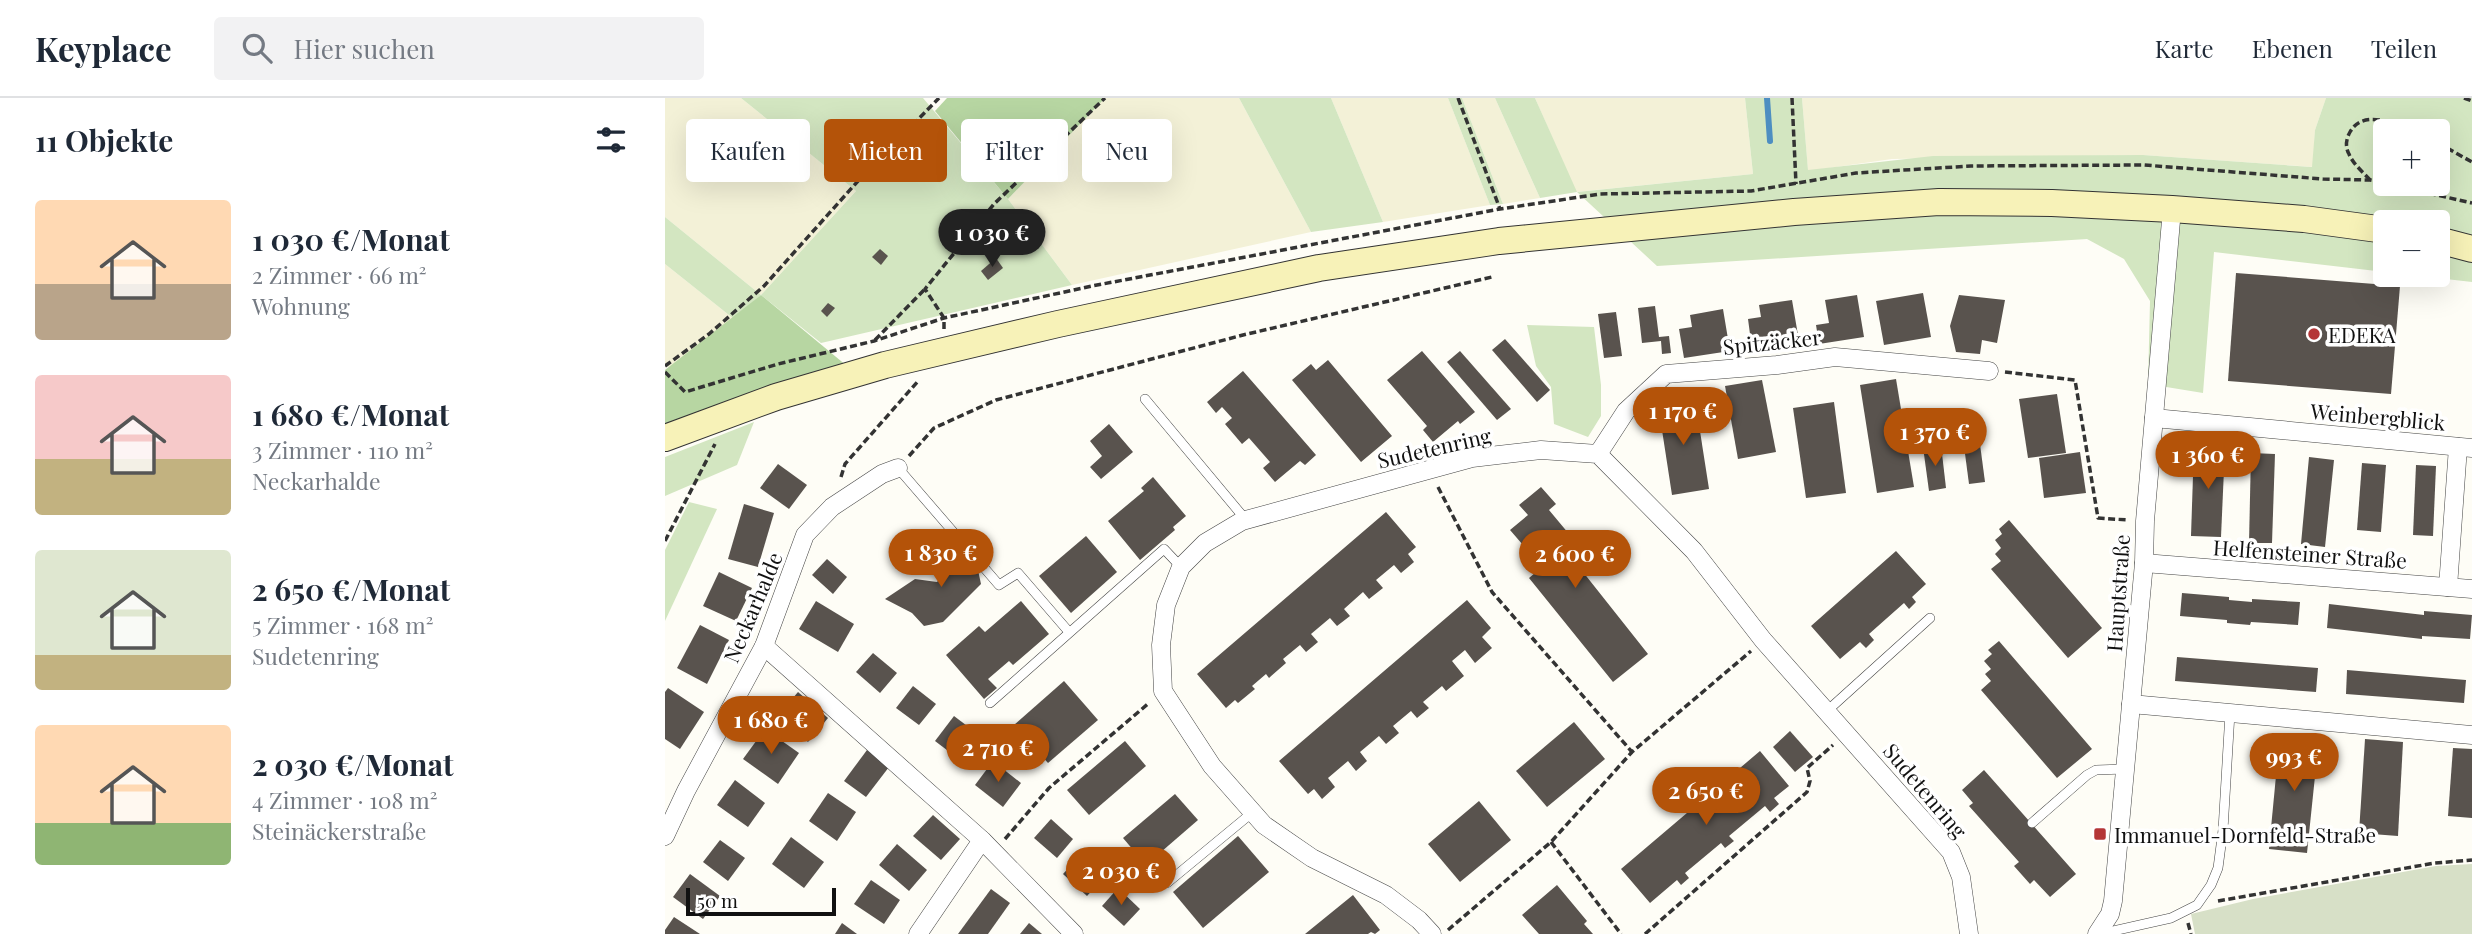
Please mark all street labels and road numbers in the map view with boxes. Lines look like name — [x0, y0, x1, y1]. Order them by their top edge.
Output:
street label: Spitzäcker — [1721, 322, 1823, 360]
street label: Weinbergblick — [2308, 396, 2447, 436]
street label: Sudetenring — [1374, 420, 1494, 474]
street label: Helfensteiner Straße — [2212, 532, 2408, 574]
street label: Hauptstraße — [2099, 533, 2135, 653]
street label: Neckarhalde — [716, 547, 788, 667]
street label: Sudetenring — [1878, 737, 1974, 843]

